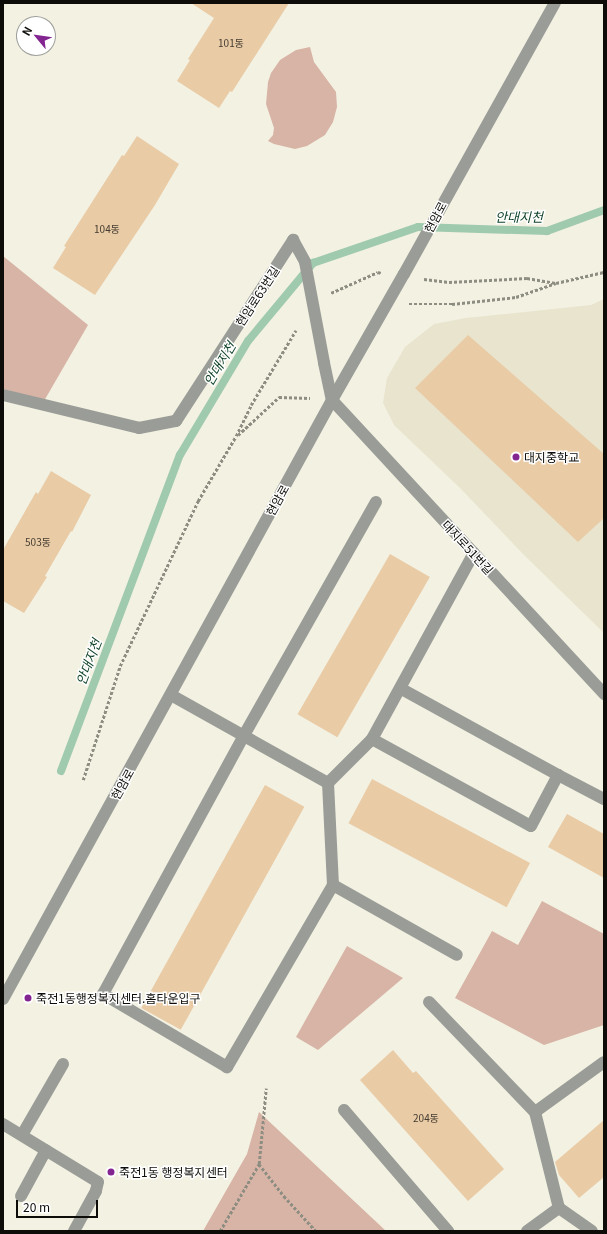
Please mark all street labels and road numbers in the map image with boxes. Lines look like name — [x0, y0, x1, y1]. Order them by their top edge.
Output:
street label: 현암로 — [421, 199, 449, 235]
street label: 현암로63번길 — [232, 263, 282, 329]
street label: 현암로 — [263, 482, 291, 518]
street label: 대지로51번길 — [439, 517, 497, 577]
street label: 현암로 — [108, 766, 136, 802]

